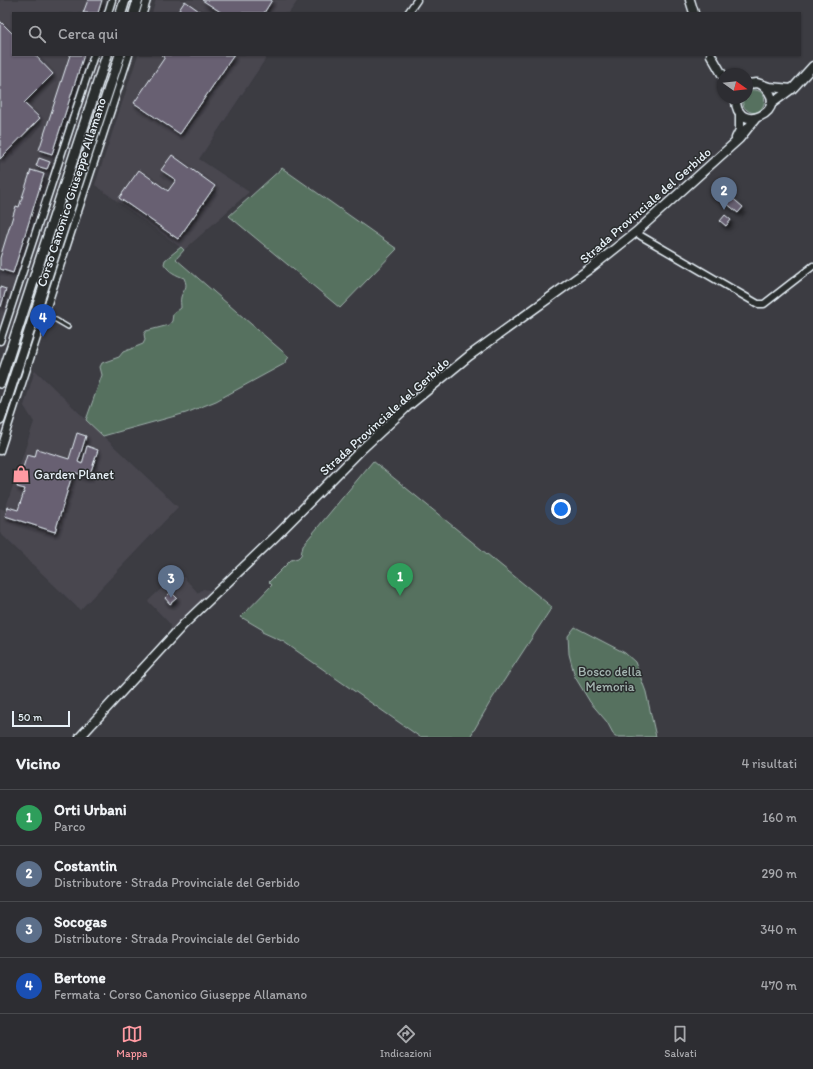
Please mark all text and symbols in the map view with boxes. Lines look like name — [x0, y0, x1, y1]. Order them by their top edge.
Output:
search box — [12, 12, 801, 56]
icon: search — [26, 23, 48, 45]
text: Cerca qui — [58, 25, 118, 43]
north arrow — [717, 68, 753, 104]
street label: Corso Canonico Giuseppe Allamano — [34, 95, 109, 289]
street label: Strada Provinciale del Gerbido — [577, 144, 714, 266]
pin: 2 — [711, 177, 737, 210]
pin: 4 — [30, 304, 56, 337]
street label: Strada Provinciale del Gerbido — [317, 354, 452, 479]
shop icon: Garden Planet — [11, 464, 31, 484]
place label: Garden Planet — [34, 467, 114, 482]
your location — [551, 499, 571, 519]
pin: 1 — [387, 563, 413, 596]
pin: 3 — [158, 565, 184, 598]
park label: Bosco della Memoria — [578, 664, 642, 694]
scale bar — [12, 709, 70, 728]
text: 50 m — [18, 711, 42, 724]
text: Vicino — [16, 753, 60, 773]
text: 4 risultati — [741, 756, 797, 771]
text: Orti Urbani — [54, 801, 127, 819]
text: 1 — [26, 810, 32, 825]
text: 160 m — [762, 810, 797, 825]
text: Parco — [54, 819, 85, 834]
text: Costantin — [54, 857, 117, 875]
text: 2 — [26, 866, 32, 881]
text: 290 m — [761, 866, 797, 881]
text: Distributore · Strada Provinciale del Gerbido — [54, 875, 300, 890]
text: Socogas — [54, 913, 107, 931]
text: 3 — [25, 922, 33, 937]
text: 340 m — [760, 922, 797, 937]
text: Distributore · Strada Provinciale del Gerbido — [54, 931, 300, 946]
text: Bertone — [54, 969, 106, 987]
text: 4 — [25, 978, 33, 993]
text: 470 m — [761, 978, 797, 993]
text: Fermata · Corso Canonico Giuseppe Allamano — [54, 987, 307, 1002]
tab: Mappa — [116, 1023, 147, 1060]
tab: Indicazioni — [380, 1023, 432, 1060]
tab: Salvati — [664, 1023, 697, 1060]

